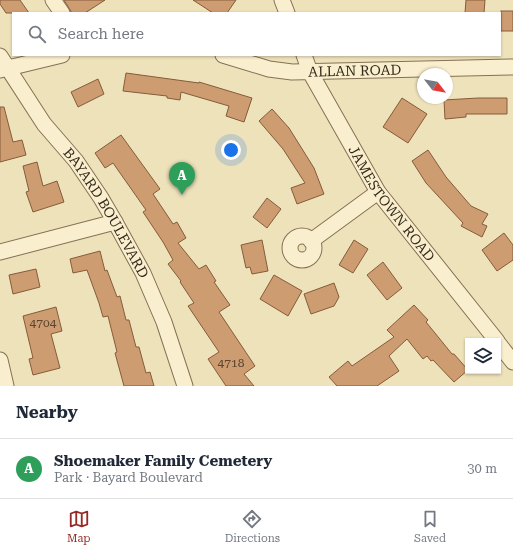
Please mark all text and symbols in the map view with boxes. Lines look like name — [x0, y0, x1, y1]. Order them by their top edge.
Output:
search box — [12, 12, 501, 56]
icon: search — [26, 23, 48, 45]
text: Search here — [58, 25, 144, 43]
street label: ALLAN ROAD — [308, 62, 401, 80]
north arrow — [417, 68, 453, 104]
your location — [221, 140, 241, 160]
street label: JAMESTOWN ROAD — [345, 143, 438, 265]
street label: BAYARD BOULEVARD — [60, 145, 152, 281]
pin: A — [169, 162, 195, 195]
house number: 4704 — [30, 316, 57, 330]
map controls — [465, 338, 501, 374]
button: layers — [465, 338, 501, 374]
house number: 4718 — [218, 356, 245, 370]
text: Nearby — [16, 402, 78, 422]
text: Shoemaker Family Cemetery — [54, 452, 272, 470]
text: A — [24, 461, 34, 476]
text: 30 m — [467, 461, 497, 476]
text: Park · Bayard Boulevard — [54, 470, 203, 485]
tab: Map — [67, 508, 91, 545]
tab: Directions — [225, 508, 280, 545]
tab: Saved — [414, 508, 446, 545]

